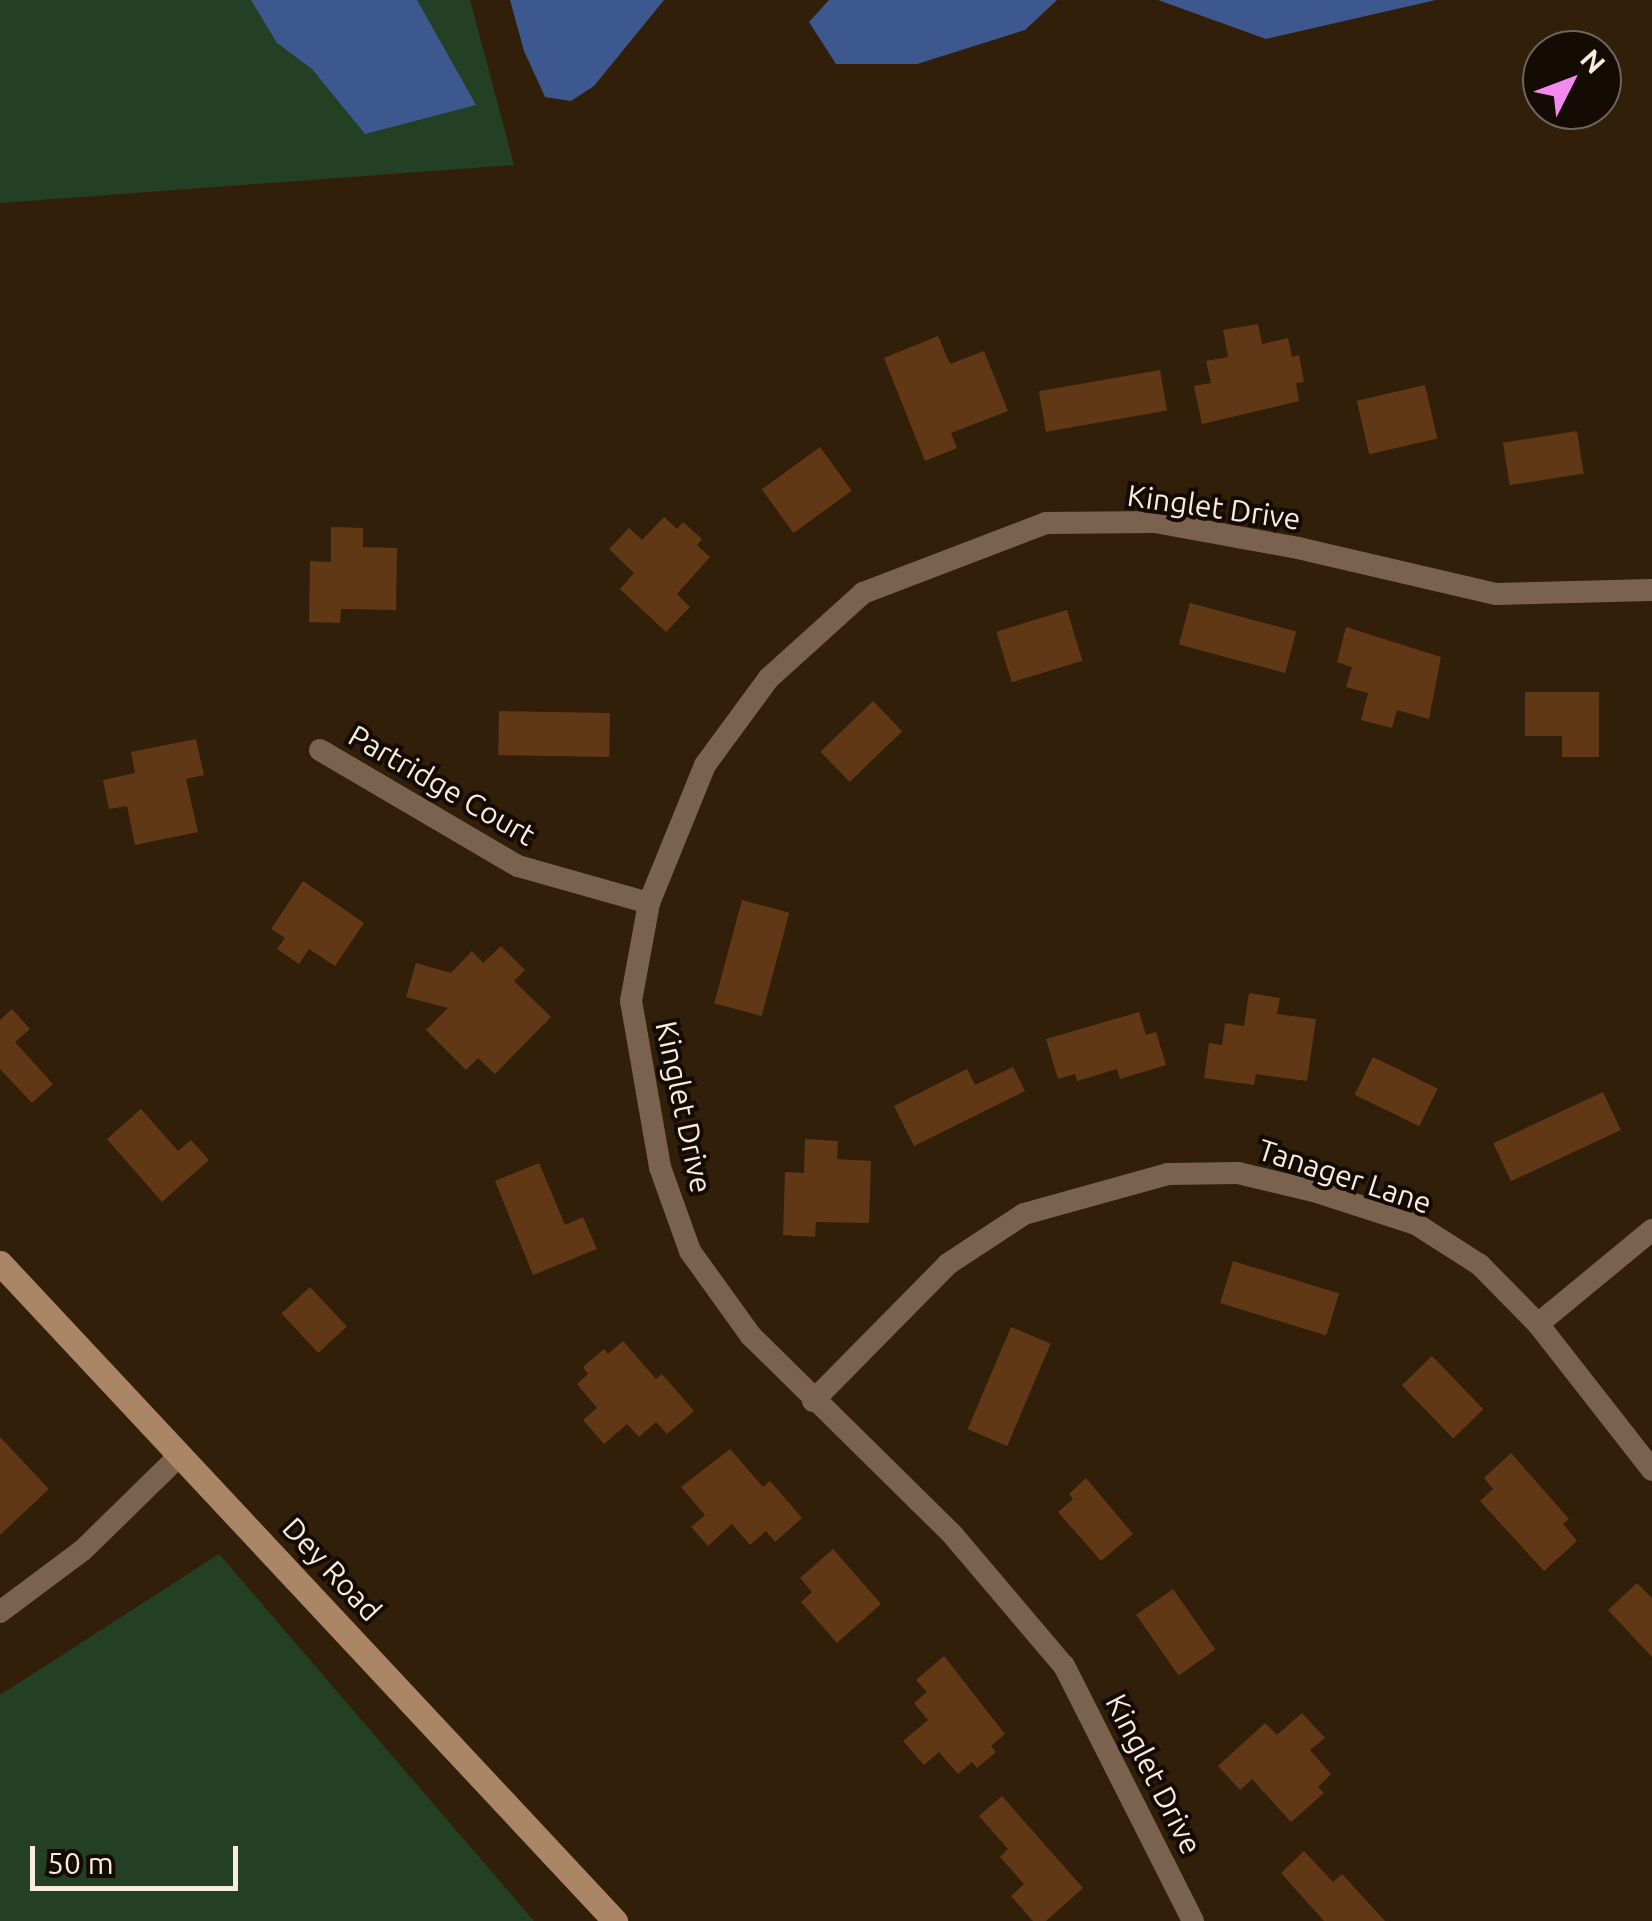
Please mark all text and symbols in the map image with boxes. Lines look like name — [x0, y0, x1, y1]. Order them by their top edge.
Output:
north arrow — [1522, 30, 1622, 130]
text: N — [1575, 43, 1612, 79]
street label: Kinglet Drive — [1125, 477, 1303, 537]
street label: Partridge Court — [342, 717, 542, 853]
street label: Kinglet Drive — [648, 1018, 720, 1196]
street label: Tanager Lane — [1254, 1131, 1436, 1221]
street label: Dey Road — [275, 1510, 389, 1628]
street label: Kinglet Drive — [1098, 1688, 1210, 1860]
scale bar — [35, 1826, 242, 1888]
text: 50 m — [47, 1846, 114, 1880]

